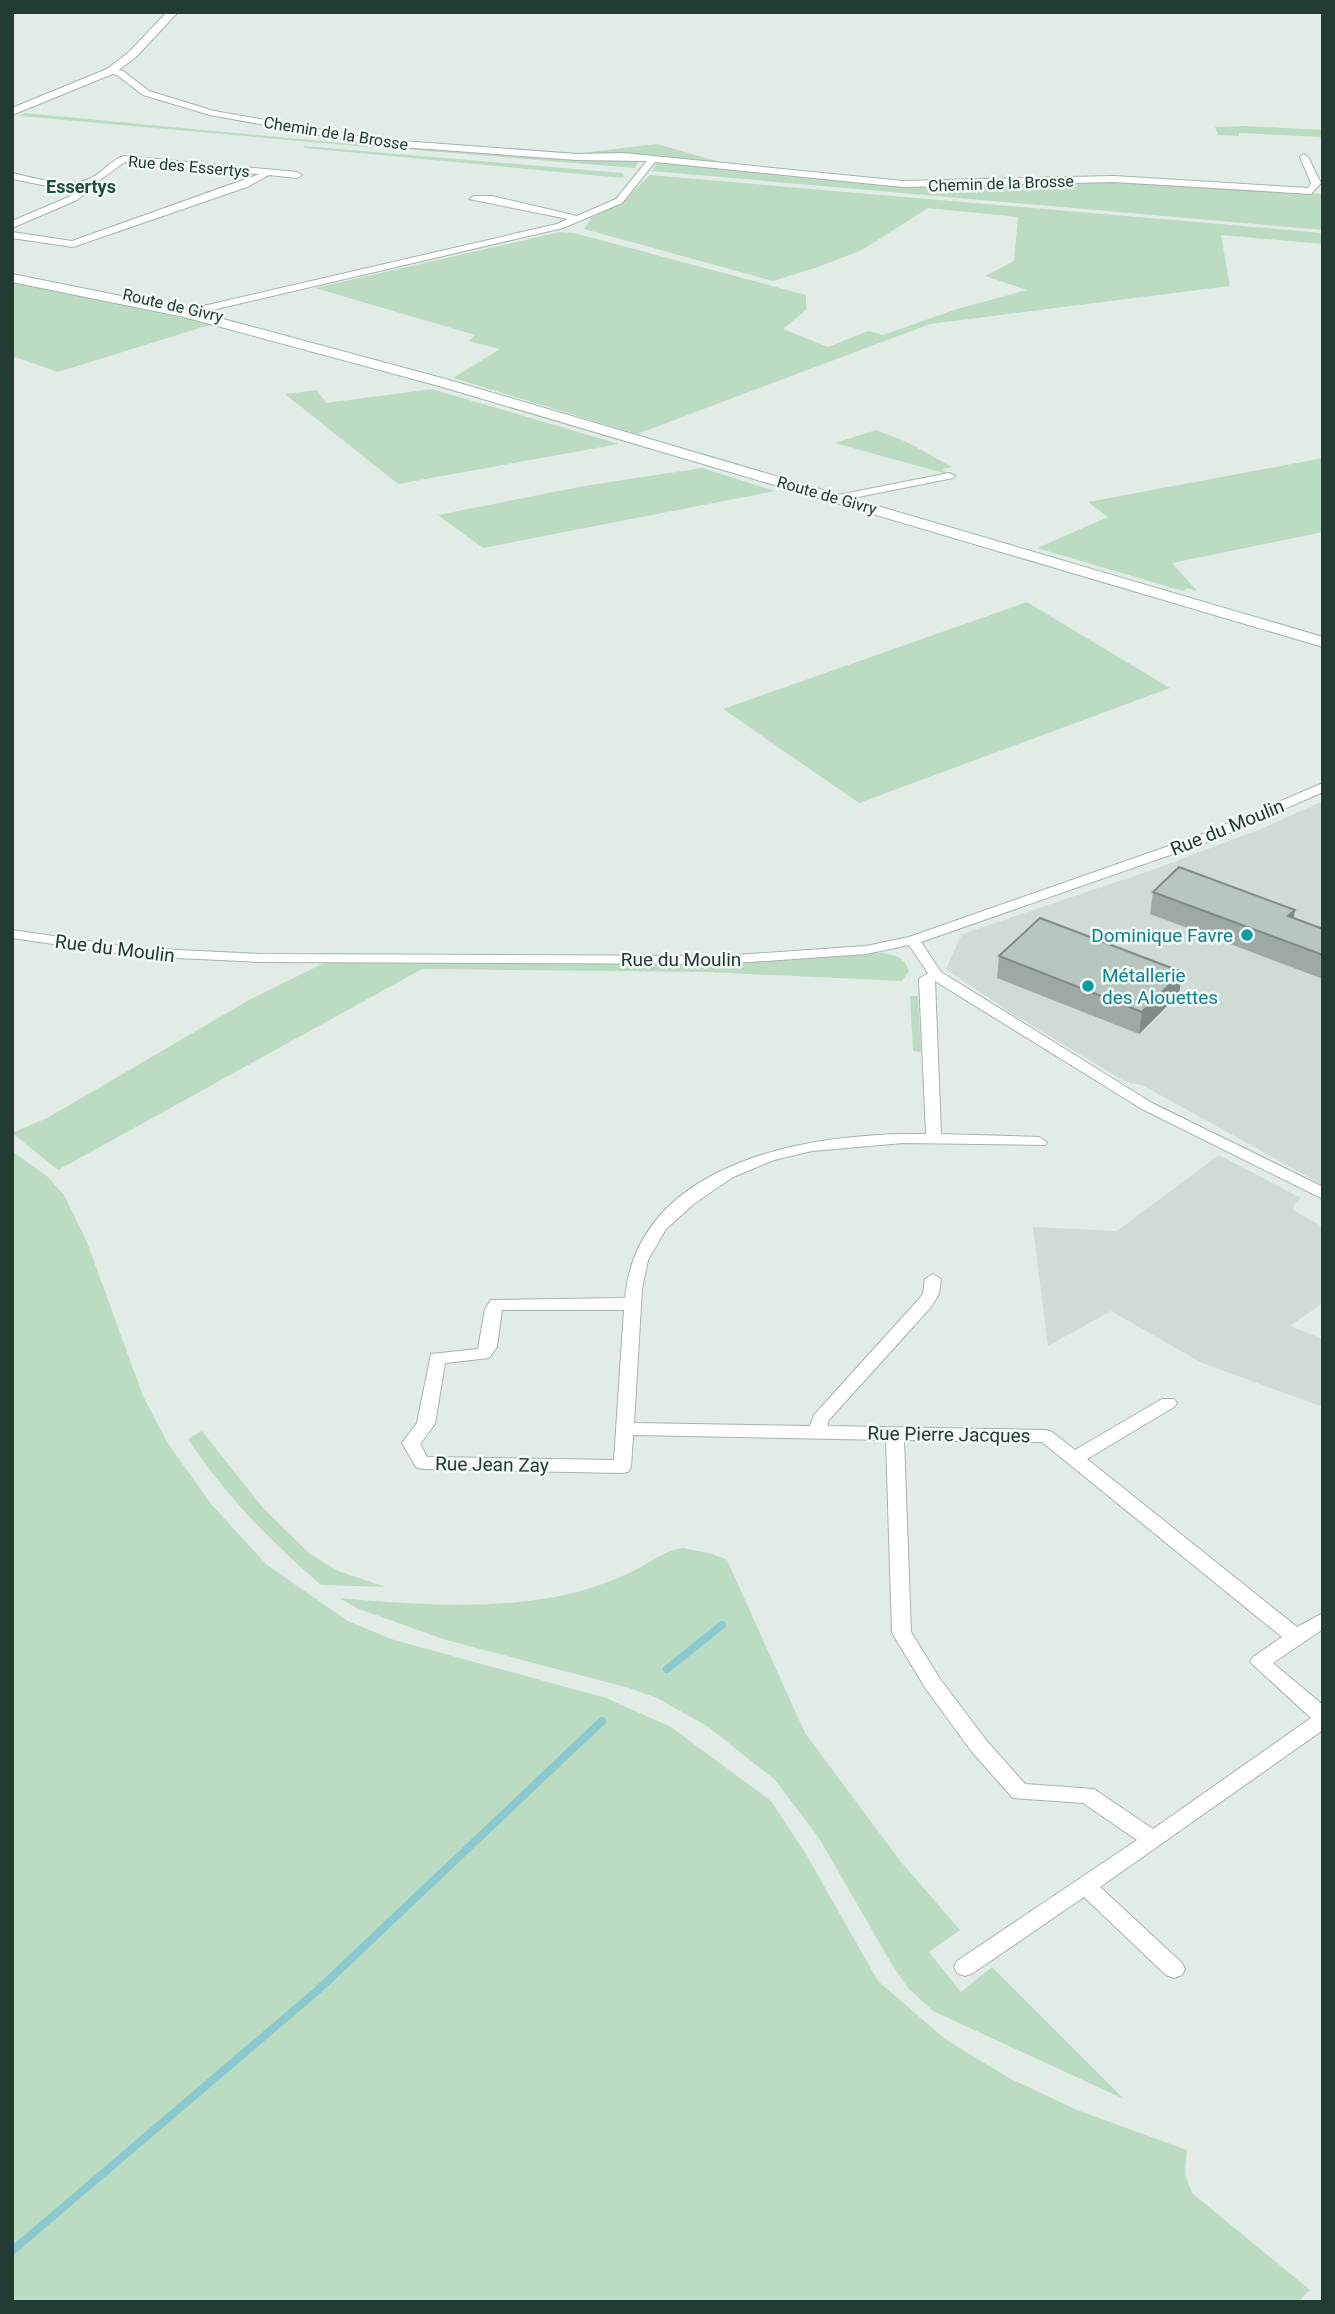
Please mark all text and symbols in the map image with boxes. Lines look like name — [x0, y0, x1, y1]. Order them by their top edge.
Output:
street label: Chemin de la Brosse — [262, 113, 409, 154]
street label: Rue des Essertys — [127, 152, 250, 181]
street label: Chemin de la Brosse — [928, 171, 1074, 196]
district label: Essertys — [46, 176, 116, 197]
street label: Route de Givry — [121, 285, 225, 326]
street label: Route de Givry — [775, 472, 879, 519]
street label: Rue du Moulin — [1167, 794, 1287, 861]
place label: Dominique Favre — [1091, 924, 1233, 947]
marker: Dominique Favre — [1239, 927, 1255, 943]
street label: Rue du Moulin — [54, 930, 176, 967]
street label: Rue du Moulin — [621, 948, 741, 971]
place label: Métallerie des Alouettes — [1102, 964, 1218, 1009]
marker: Métallerie des Alouettes — [1080, 978, 1096, 994]
street label: Rue Pierre Jacques — [867, 1422, 1031, 1447]
street label: Rue Jean Zay — [435, 1452, 549, 1477]

